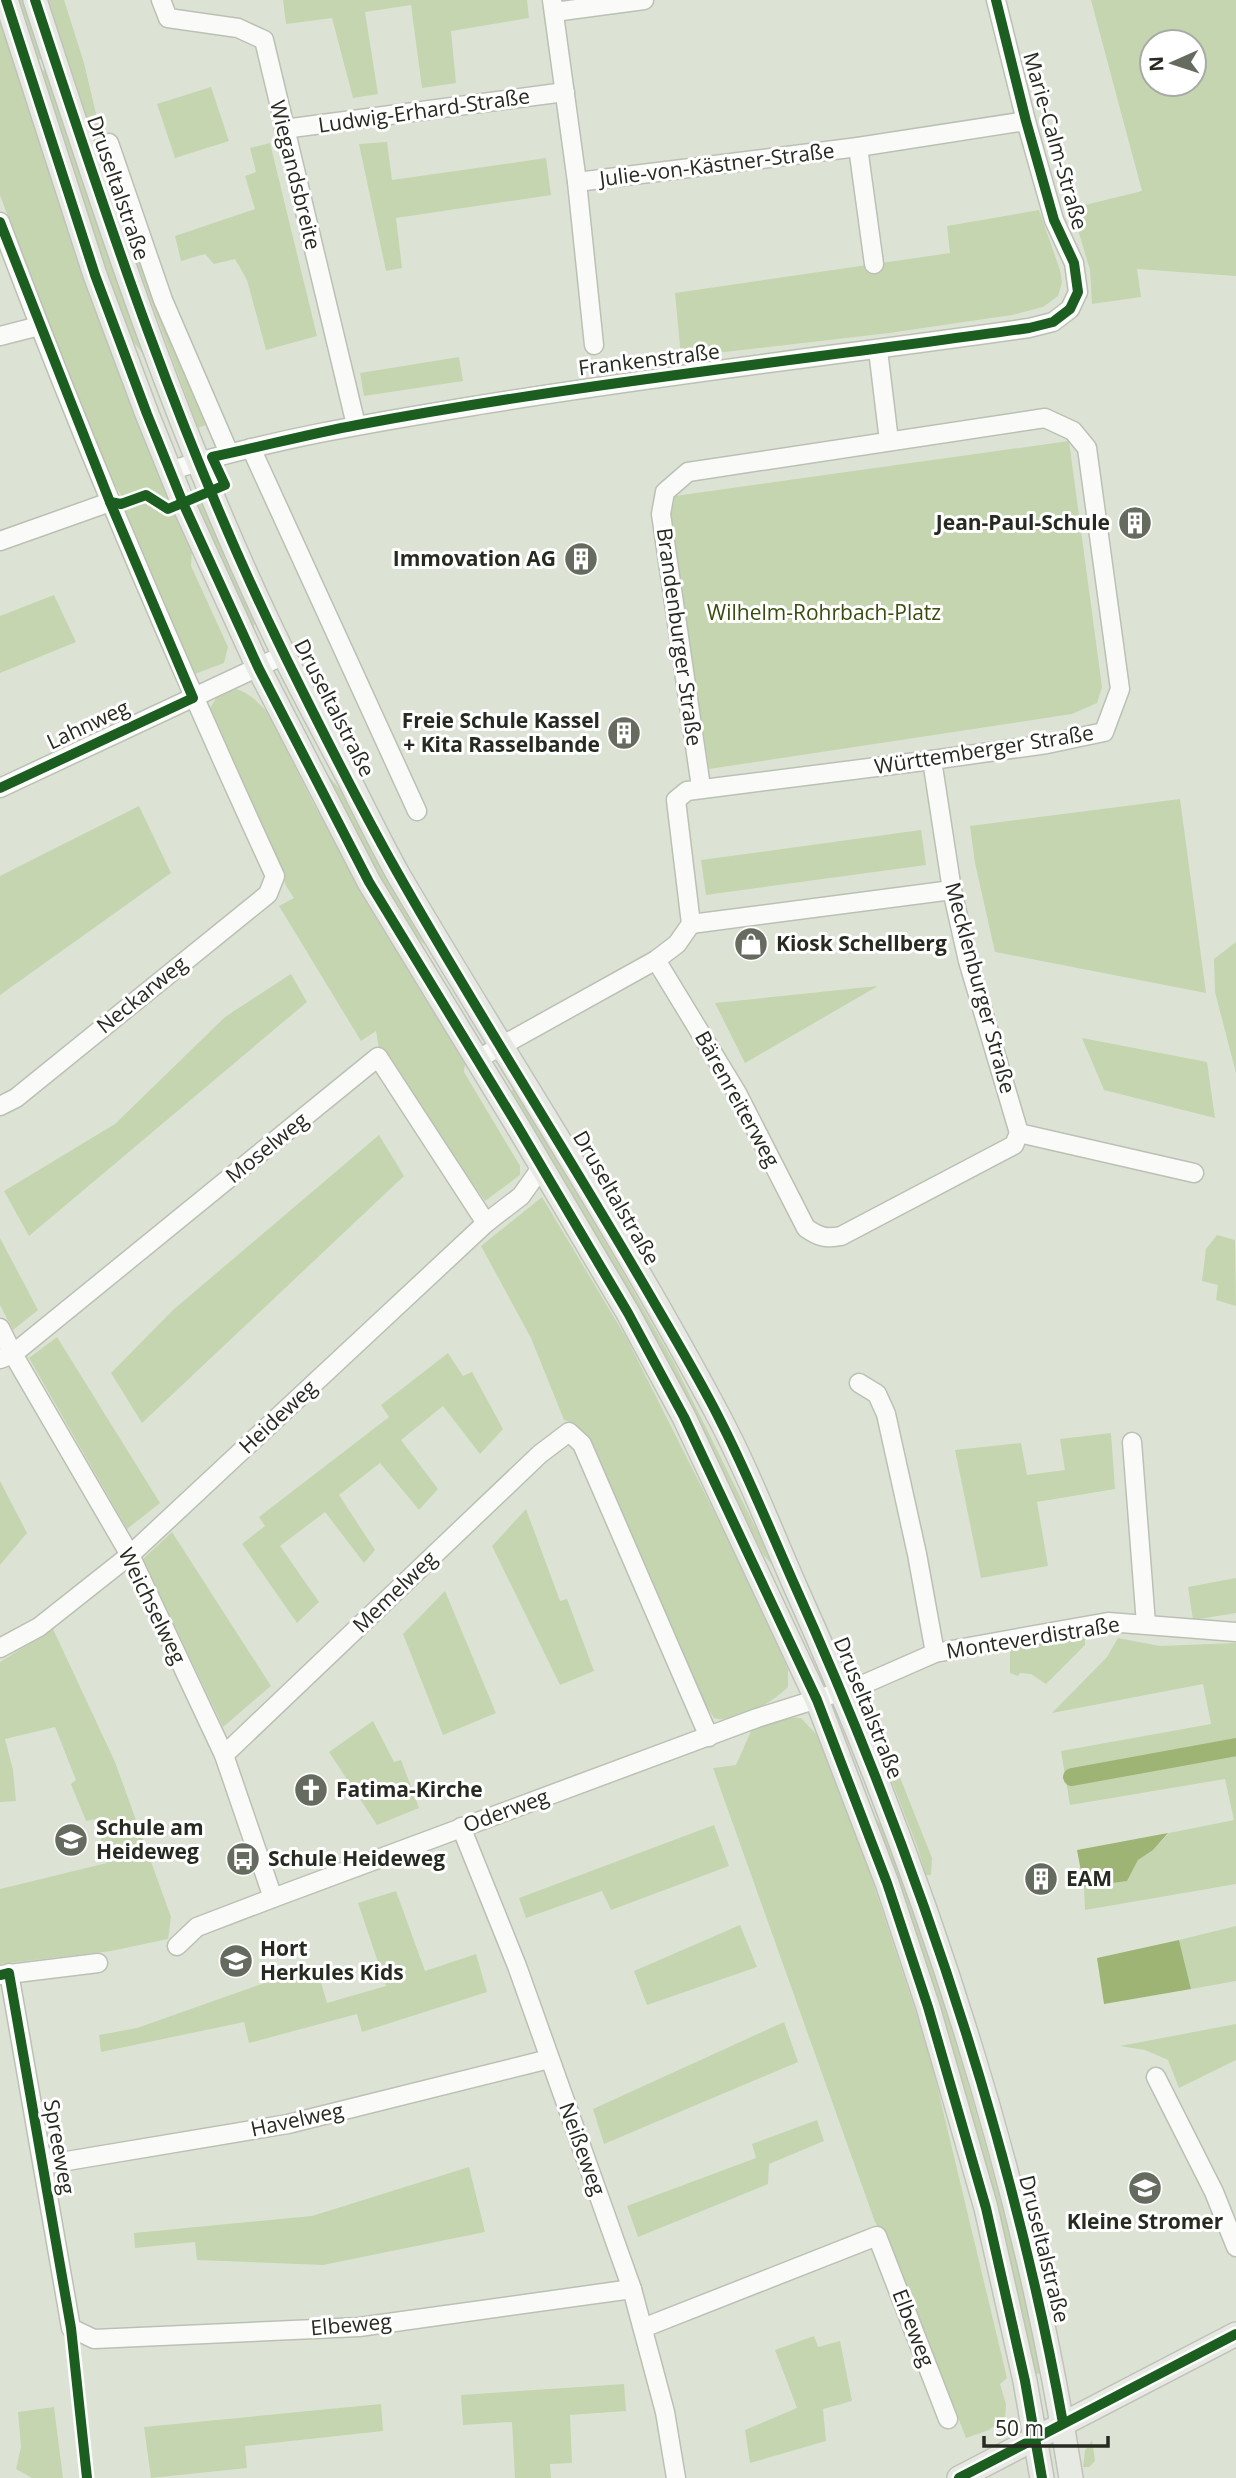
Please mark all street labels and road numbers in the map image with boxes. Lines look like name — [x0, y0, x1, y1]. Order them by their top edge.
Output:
street label: Marie-Calm-Straße — [1017, 49, 1095, 233]
street label: Ludwig-Erhard-Straße — [316, 81, 532, 139]
street label: Wiegandsbreite — [264, 97, 328, 252]
street label: Druseltalstraße — [81, 112, 157, 264]
street label: Julie-von-Kästner-Straße — [596, 136, 836, 193]
street label: Frankenstraße — [577, 336, 721, 382]
street label: Brandenburger Straße — [651, 526, 709, 748]
street label: Druseltalstraße — [288, 634, 382, 781]
street label: Lahnweg — [42, 693, 133, 755]
street label: Württemberger Straße — [872, 718, 1095, 780]
street label: Mecklenburger Straße — [939, 879, 1023, 1096]
street label: Neckarweg — [90, 949, 192, 1039]
street label: Bärenreiterweg — [689, 1025, 787, 1172]
street label: Moselweg — [219, 1105, 313, 1189]
street label: Druseltalstraße — [567, 1125, 667, 1270]
street label: Heideweg — [232, 1373, 322, 1459]
street label: Weichselweg — [113, 1543, 193, 1668]
street label: Memelweg — [346, 1544, 442, 1638]
street label: Monteverdistraße — [944, 1609, 1122, 1665]
street label: Druseltalstraße — [828, 1632, 910, 1783]
street label: Oderweg — [459, 1782, 552, 1838]
street label: Havelweg — [248, 2096, 346, 2143]
street label: Spreeweg — [38, 2097, 82, 2197]
street label: Neißeweg — [553, 2098, 613, 2199]
street label: Druseltalstraße — [1013, 2172, 1077, 2325]
street label: Elbeweg — [886, 2285, 942, 2371]
street label: Elbeweg — [309, 2307, 393, 2341]

